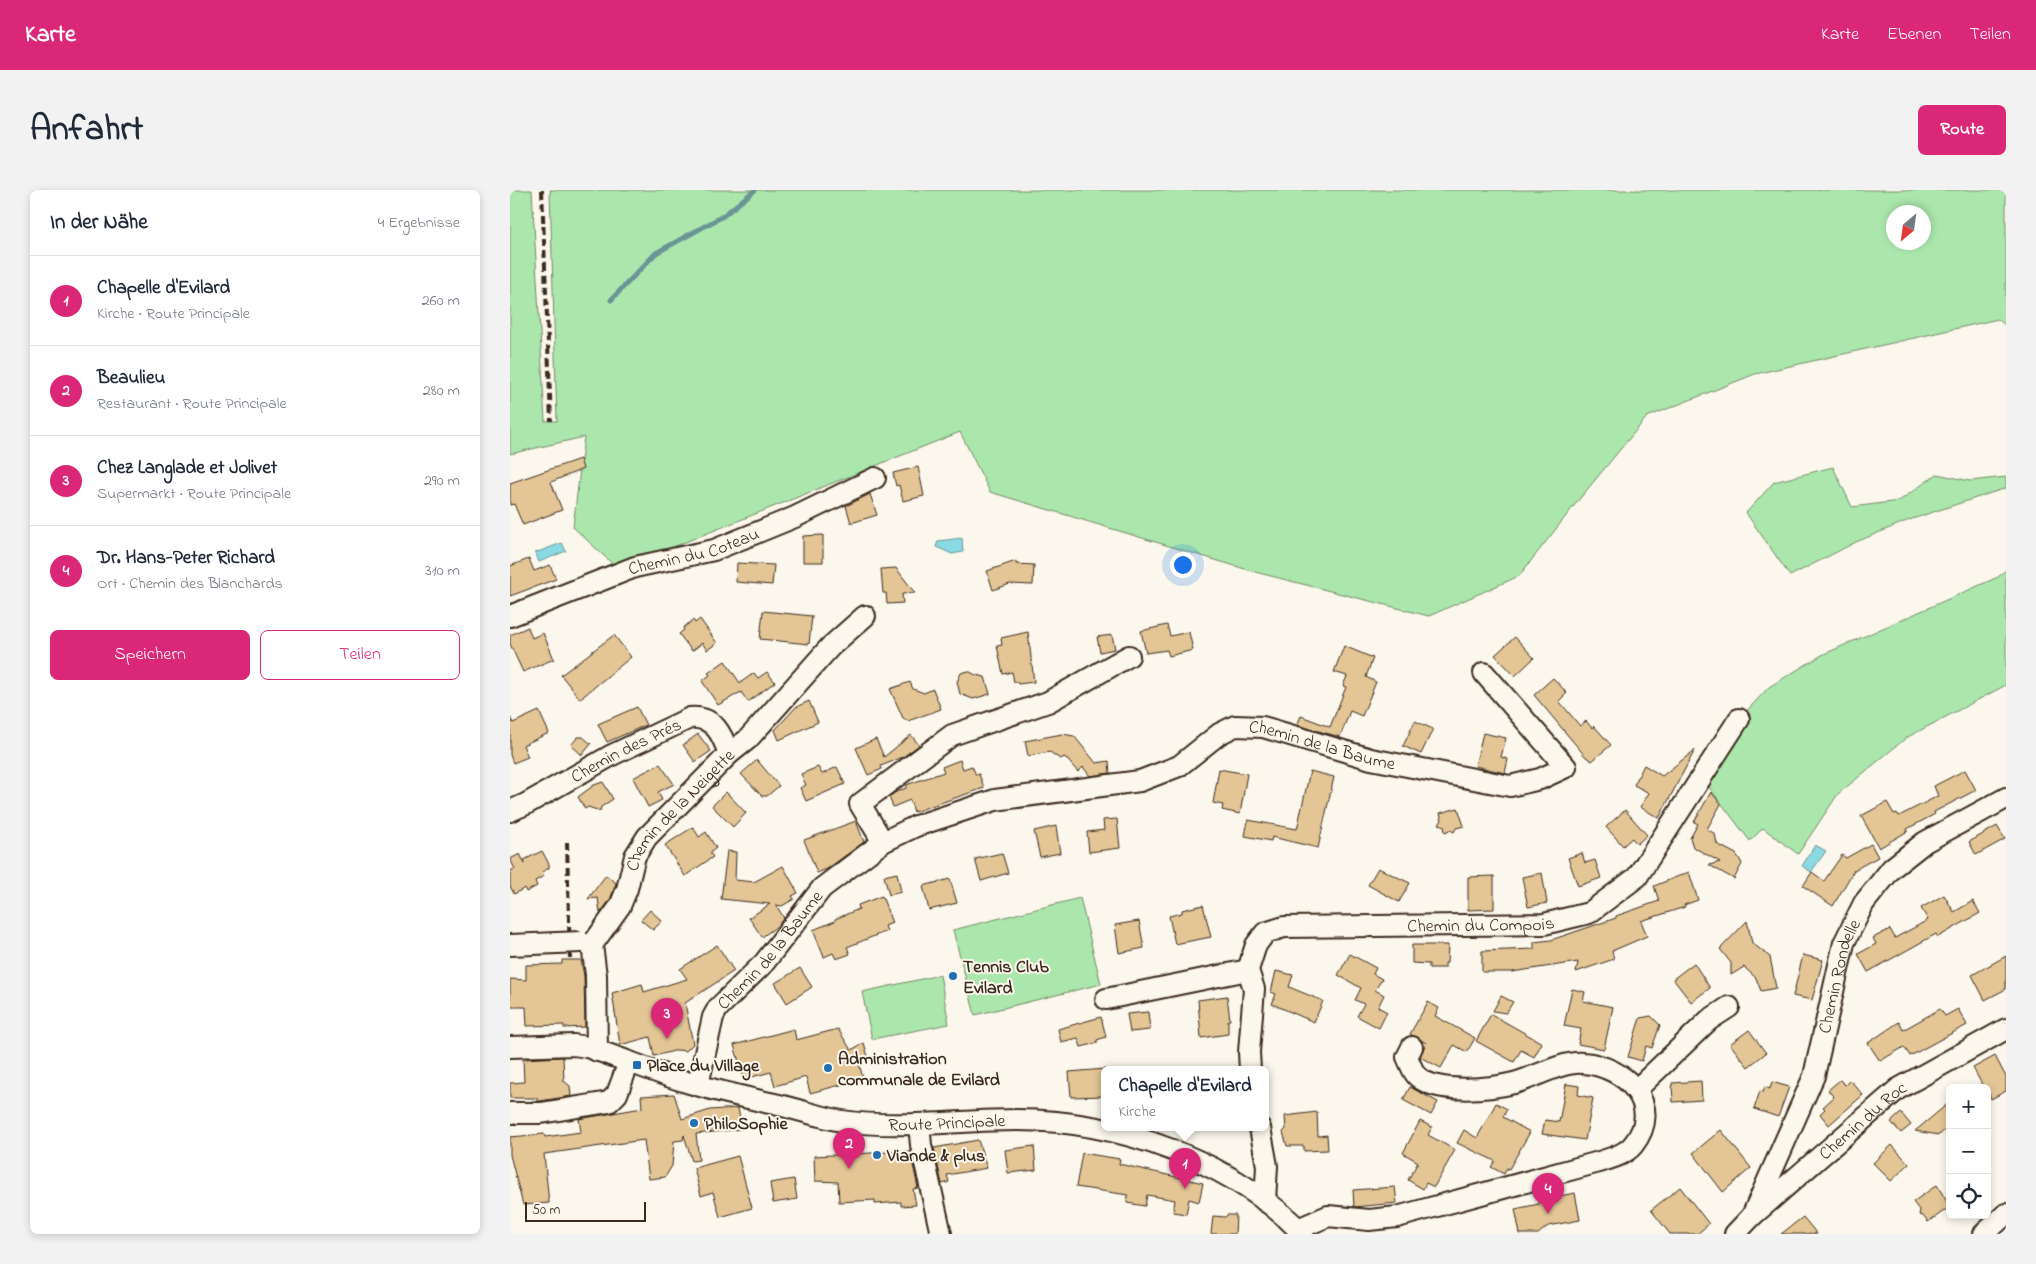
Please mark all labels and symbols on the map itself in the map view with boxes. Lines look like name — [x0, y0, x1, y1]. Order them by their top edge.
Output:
north arrow — [1886, 205, 1931, 250]
street label: Chemin du Coteau — [625, 522, 764, 584]
your location — [1170, 552, 1196, 578]
street label: Chemin des Prés — [567, 713, 686, 791]
street label: Chemin de la Baume — [1248, 715, 1398, 779]
street label: Chemin de la Neigette — [621, 743, 742, 874]
street label: Chemin de la Baume — [712, 885, 831, 1017]
street label: Chemin du Compois — [1407, 911, 1557, 941]
street label: Chemin Rondelle — [1813, 915, 1869, 1036]
place label: Tennis Club Evilard — [963, 955, 1049, 1002]
marker: Tennis Club Evilard — [947, 970, 959, 982]
pin: 3 — [651, 998, 683, 1039]
place label: Administration communale de Evilard — [838, 1047, 1001, 1094]
place label: Place du Village — [647, 1054, 760, 1081]
marker: Place du Village — [631, 1059, 643, 1071]
marker: Administration communale de Evilard — [822, 1062, 834, 1074]
street label: Chemin du Roc — [1814, 1076, 1912, 1167]
street label: Route Principale — [888, 1109, 1007, 1139]
place label: PhiloSophie — [704, 1112, 788, 1138]
marker: PhiloSophie — [688, 1117, 700, 1129]
pin: 2 — [833, 1128, 865, 1169]
place label: Viande & plus — [886, 1144, 985, 1170]
pin: 1 — [1169, 1148, 1201, 1189]
marker: Viande & plus — [871, 1149, 883, 1161]
pin: 4 — [1532, 1173, 1564, 1214]
scale bar — [525, 1199, 646, 1222]

